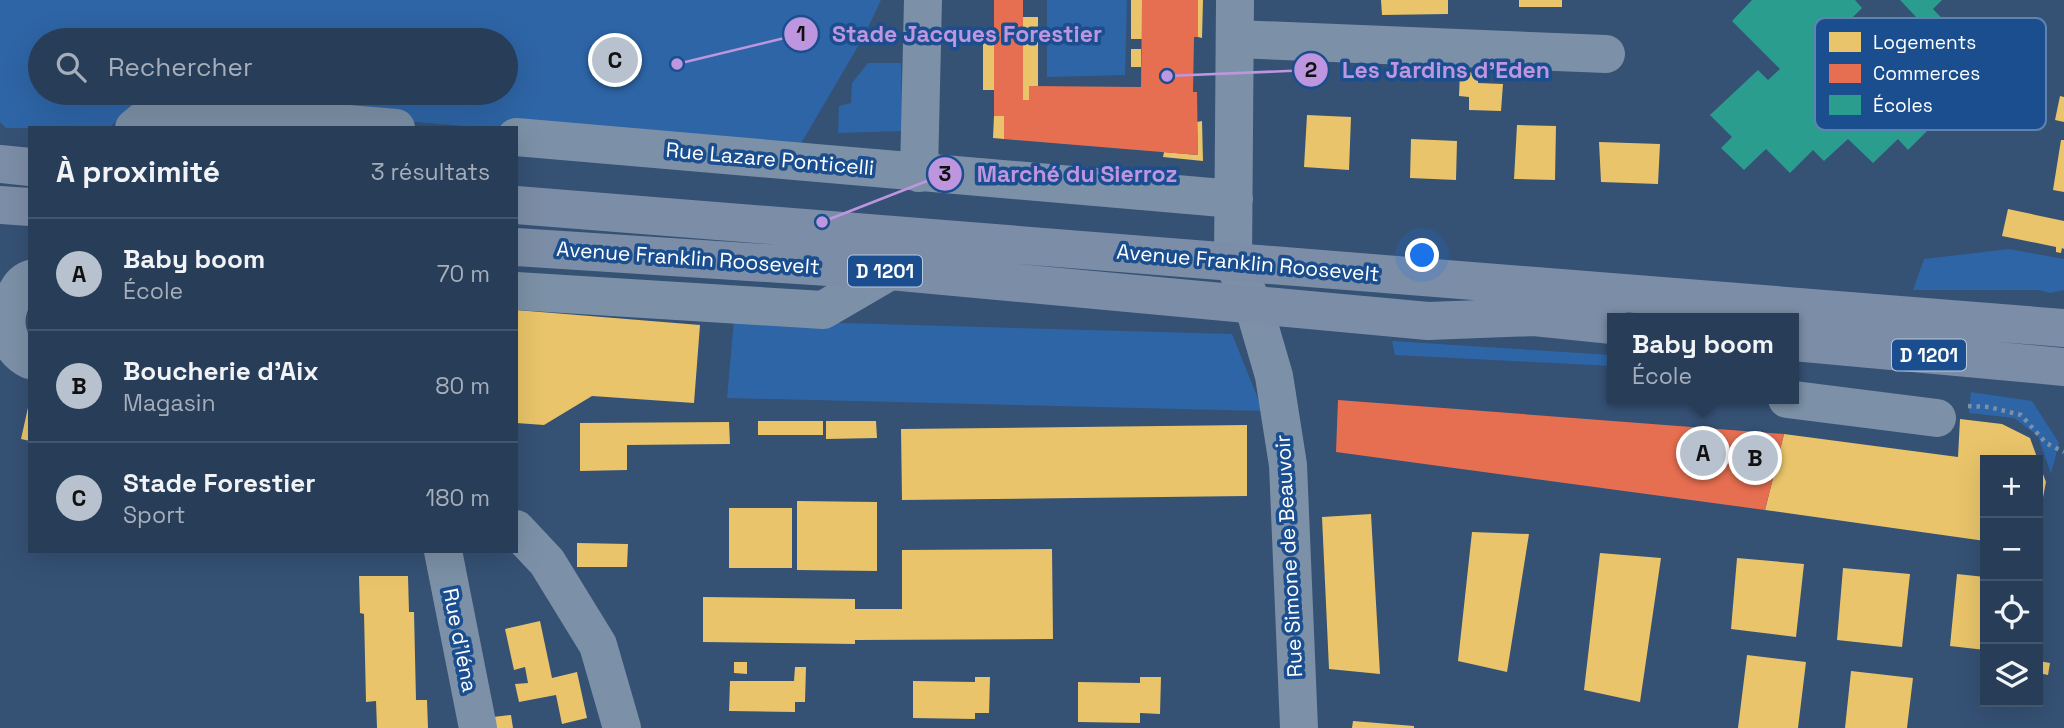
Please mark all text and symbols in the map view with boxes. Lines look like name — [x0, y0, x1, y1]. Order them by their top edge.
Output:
callout: Stade Jacques Forestier — [783, 12, 1117, 56]
legend — [1815, 18, 2046, 130]
text: Stade Jacques Forestier — [832, 19, 1102, 49]
text: 1 — [796, 20, 806, 47]
search box — [28, 28, 518, 105]
text: Logements — [1873, 30, 1976, 55]
pin: C — [592, 34, 638, 86]
icon: search — [52, 48, 90, 86]
callout: Les Jardins d'Eden — [1293, 48, 1564, 92]
text: Rechercher — [108, 50, 253, 84]
text: Les Jardins d'Eden — [1342, 55, 1550, 85]
text: 2 — [1305, 56, 1317, 83]
text: Commerces — [1873, 61, 1980, 86]
text: Écoles — [1873, 93, 1933, 118]
street label: Rue Lazare Ponticelli — [665, 136, 875, 181]
text: À proximité — [56, 152, 220, 191]
callout: Marché du Sierroz — [928, 152, 1192, 196]
text: 3 résultats — [371, 157, 490, 187]
text: Marché du Sierroz — [977, 159, 1177, 189]
text: 3 — [939, 160, 951, 187]
street label: Avenue Franklin Roosevelt — [556, 235, 820, 280]
street label: Avenue Franklin Roosevelt — [1116, 238, 1381, 287]
your location — [1405, 238, 1439, 272]
text: Baby boom — [123, 242, 265, 276]
road number: D 1201 — [848, 256, 922, 286]
text: A — [72, 259, 86, 289]
text: 70 m — [437, 259, 490, 289]
text: École — [123, 276, 183, 306]
popup — [1607, 313, 1799, 404]
text: Baby boom — [1632, 327, 1774, 361]
road number: D 1201 — [1892, 340, 1966, 370]
text: Boucherie d'Aix — [123, 354, 319, 388]
text: École — [1632, 361, 1692, 391]
text: B — [71, 371, 87, 401]
text: 80 m — [435, 371, 490, 401]
text: Magasin — [123, 388, 216, 418]
pin: A — [1680, 427, 1726, 479]
pin: B — [1732, 432, 1778, 484]
street label: Rue Simone de Beauvoir — [1269, 434, 1308, 678]
map controls — [1980, 455, 2043, 707]
button: + — [1980, 455, 2043, 518]
text: Stade Forestier — [123, 466, 316, 500]
text: C — [72, 483, 86, 513]
text: 180 m — [426, 483, 490, 513]
text: Sport — [123, 500, 185, 530]
button: − — [1980, 518, 2043, 581]
button: locate — [1980, 581, 2043, 644]
street label: Rue d'Iéna — [437, 586, 484, 694]
button: layers — [1980, 644, 2043, 707]

